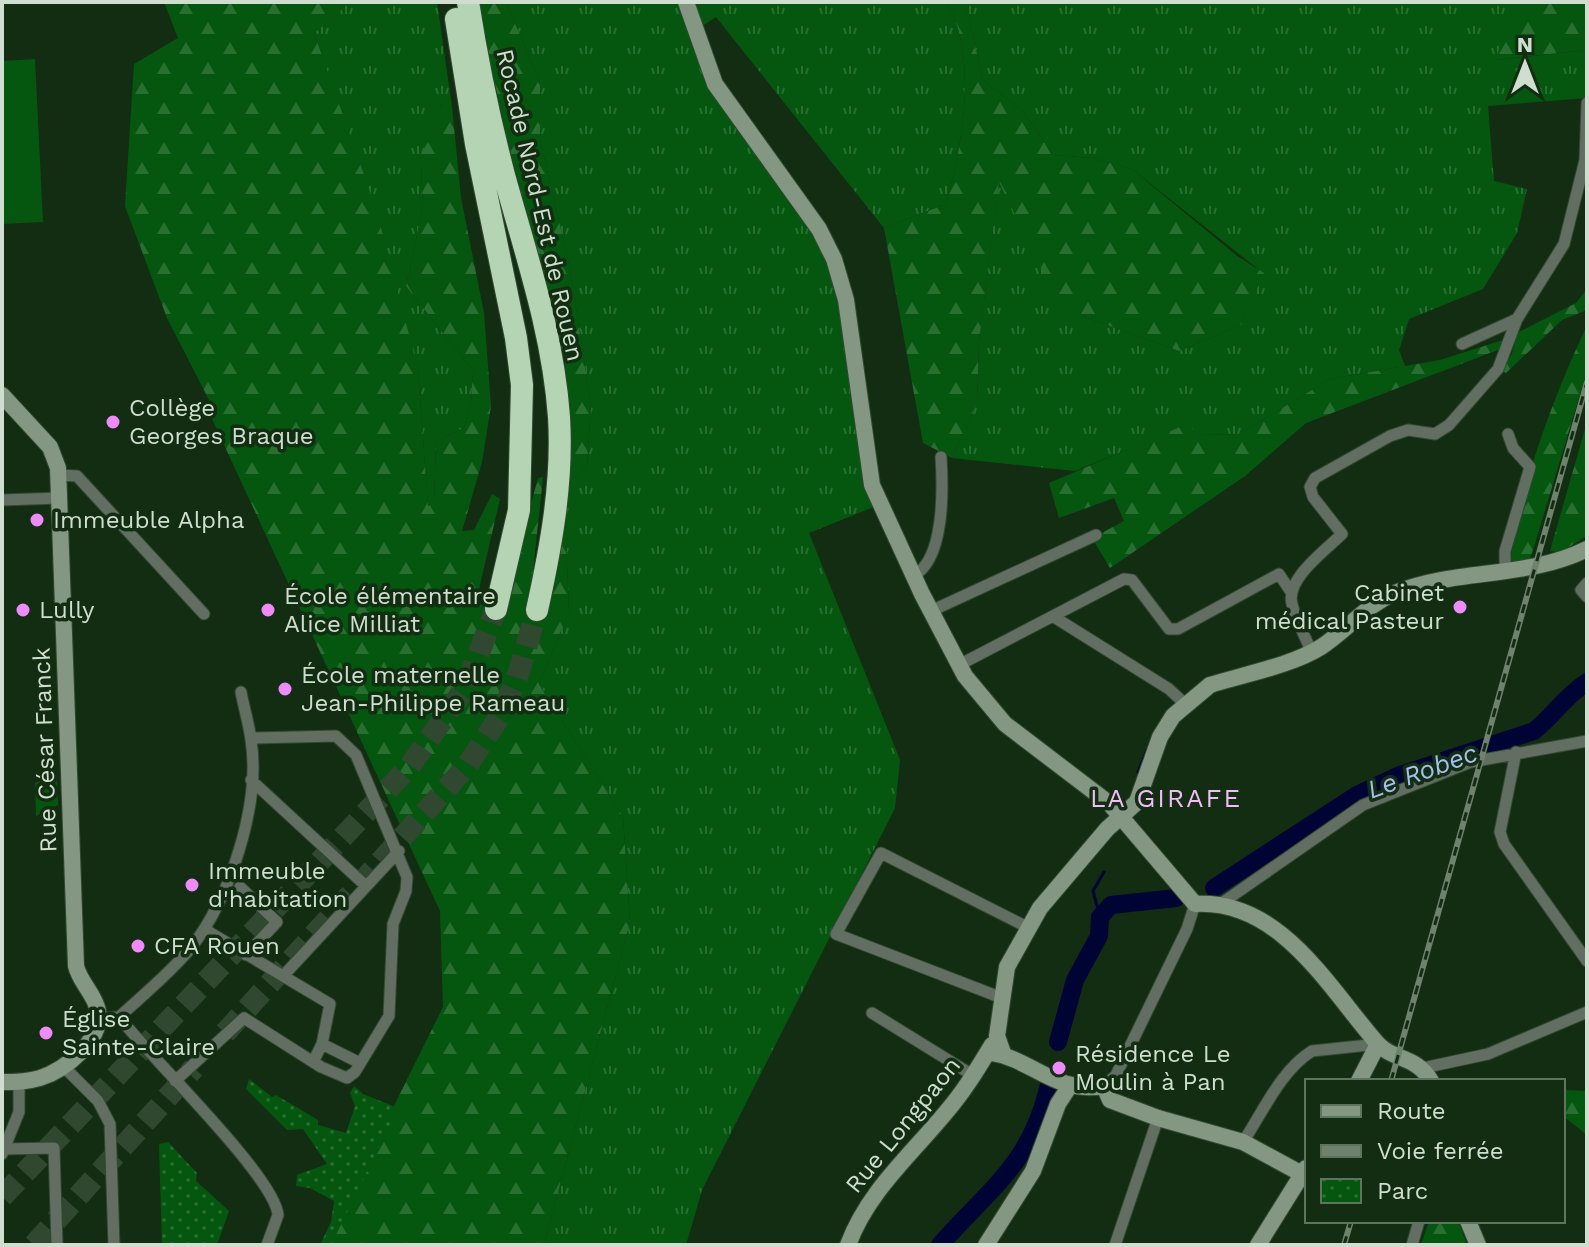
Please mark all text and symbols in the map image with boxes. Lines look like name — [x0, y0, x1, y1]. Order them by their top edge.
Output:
north arrow — [1485, 24, 1565, 104]
text: N — [1517, 32, 1533, 57]
street label: Rocade Nord-Est de Rouen — [490, 46, 590, 364]
place label: Collège Georges Braque — [129, 394, 314, 450]
marker: Collège Georges Braque — [104, 413, 122, 431]
place label: Immeuble Alpha — [53, 506, 245, 534]
marker: Immeuble Alpha — [28, 511, 46, 529]
place label: Cabinet médical Pasteur — [1255, 579, 1444, 635]
place label: École élémentaire Alice Milliat — [284, 582, 496, 638]
place label: Lully — [39, 596, 95, 624]
marker: Cabinet médical Pasteur — [1451, 598, 1469, 616]
marker: Lully — [14, 601, 32, 619]
marker: École élémentaire Alice Milliat — [259, 601, 277, 619]
street label: Rue César Franck — [27, 647, 63, 853]
place label: École maternelle Jean-Philippe Rameau — [301, 661, 565, 717]
marker: École maternelle Jean-Philippe Rameau — [276, 680, 294, 698]
water label: Le Robec — [1363, 737, 1481, 805]
district label: LA GIRAFE — [1090, 783, 1242, 813]
place label: Immeuble d'habitation — [208, 857, 347, 913]
marker: Immeuble d'habitation — [183, 876, 201, 894]
place label: CFA Rouen — [154, 932, 280, 960]
marker: CFA Rouen — [129, 937, 147, 955]
place label: Église Sainte-Claire — [62, 1005, 215, 1061]
marker: Église Sainte-Claire — [37, 1024, 55, 1042]
place label: Résidence Le Moulin à Pan — [1075, 1040, 1231, 1096]
street label: Rue Longpaon — [840, 1052, 966, 1198]
marker: Résidence Le Moulin à Pan — [1050, 1059, 1068, 1077]
legend — [1305, 1079, 1565, 1223]
text: Route — [1377, 1097, 1446, 1125]
text: Voie ferrée — [1377, 1137, 1504, 1165]
text: Parc — [1377, 1177, 1428, 1205]

